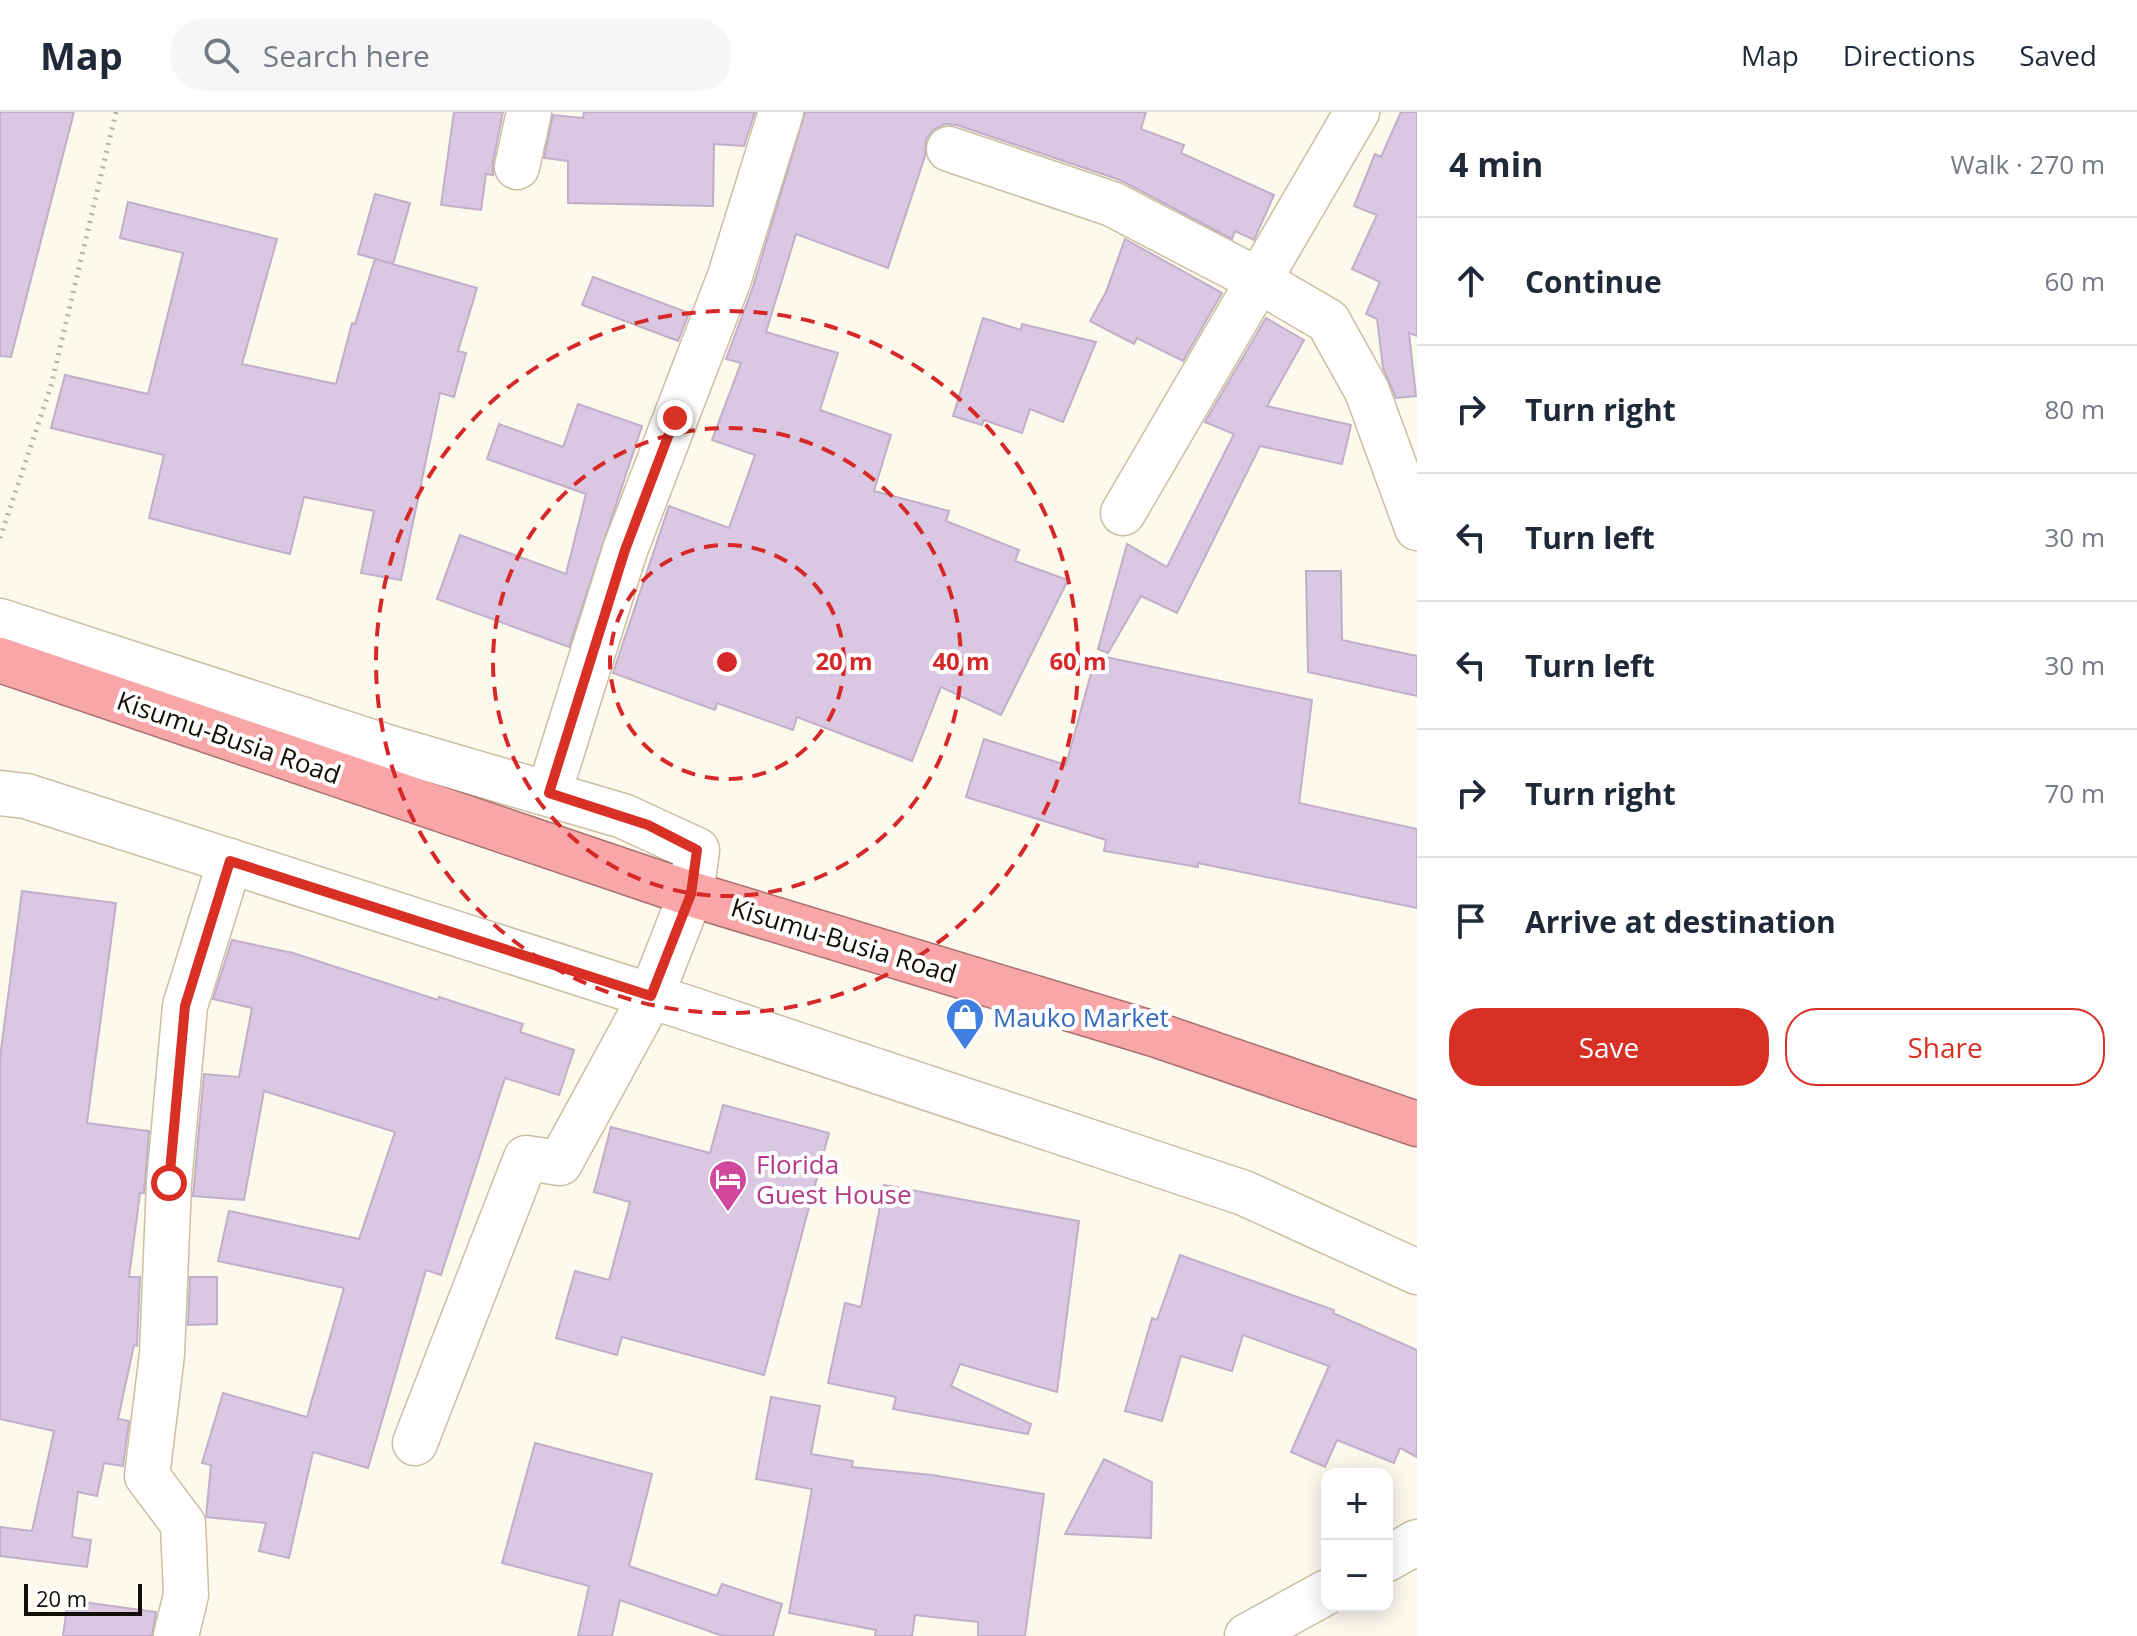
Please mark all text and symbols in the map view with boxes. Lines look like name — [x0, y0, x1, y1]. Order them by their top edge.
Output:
search box — [171, 19, 731, 91]
text: Map — [40, 29, 123, 81]
icon: search — [199, 33, 243, 77]
text: Search here — [263, 35, 430, 76]
text: Map — [1741, 36, 1799, 74]
text: Directions — [1843, 36, 1975, 74]
text: Saved — [2019, 36, 2097, 74]
text: 4 min — [1449, 141, 1543, 187]
text: Walk · 270 m — [1951, 146, 2105, 182]
icon: ahead — [1449, 259, 1493, 303]
text: Continue — [1525, 261, 1662, 302]
text: 60 m — [2044, 263, 2105, 299]
icon: right — [1449, 387, 1493, 431]
text: Turn right — [1525, 389, 1676, 430]
text: 80 m — [2044, 391, 2105, 427]
route end — [657, 400, 693, 436]
icon: left — [1449, 515, 1493, 559]
text: Turn left — [1525, 517, 1655, 558]
text: 30 m — [2044, 519, 2105, 555]
icon: left — [1449, 643, 1493, 687]
text: 20 m — [815, 644, 873, 677]
text: 40 m — [932, 644, 990, 677]
text: 60 m — [1049, 644, 1107, 677]
text: Turn left — [1525, 645, 1655, 686]
text: 30 m — [2044, 647, 2105, 683]
centre of rings — [713, 648, 741, 676]
street label: Kisumu-Busia Road — [112, 682, 346, 792]
icon: right — [1449, 771, 1493, 815]
text: Turn right — [1525, 773, 1676, 814]
text: 70 m — [2044, 775, 2105, 811]
street label: Kisumu-Busia Road — [727, 889, 961, 991]
icon: arrive — [1449, 899, 1493, 943]
text: Arrive at destination — [1525, 901, 1836, 942]
shop icon: Mauko Market — [944, 996, 986, 1051]
place label: Mauko Market — [993, 999, 1169, 1035]
button: Save — [1449, 1008, 1769, 1086]
button: Share — [1785, 1008, 2105, 1086]
place label: Florida Guest House — [756, 1146, 912, 1212]
hotel icon: Florida Guest House — [707, 1158, 749, 1213]
route start — [151, 1165, 187, 1201]
map controls — [1321, 1468, 1393, 1612]
button: + — [1321, 1468, 1393, 1540]
button: − — [1321, 1540, 1393, 1612]
scale bar — [24, 1580, 142, 1616]
text: 20 m — [36, 1583, 87, 1613]

